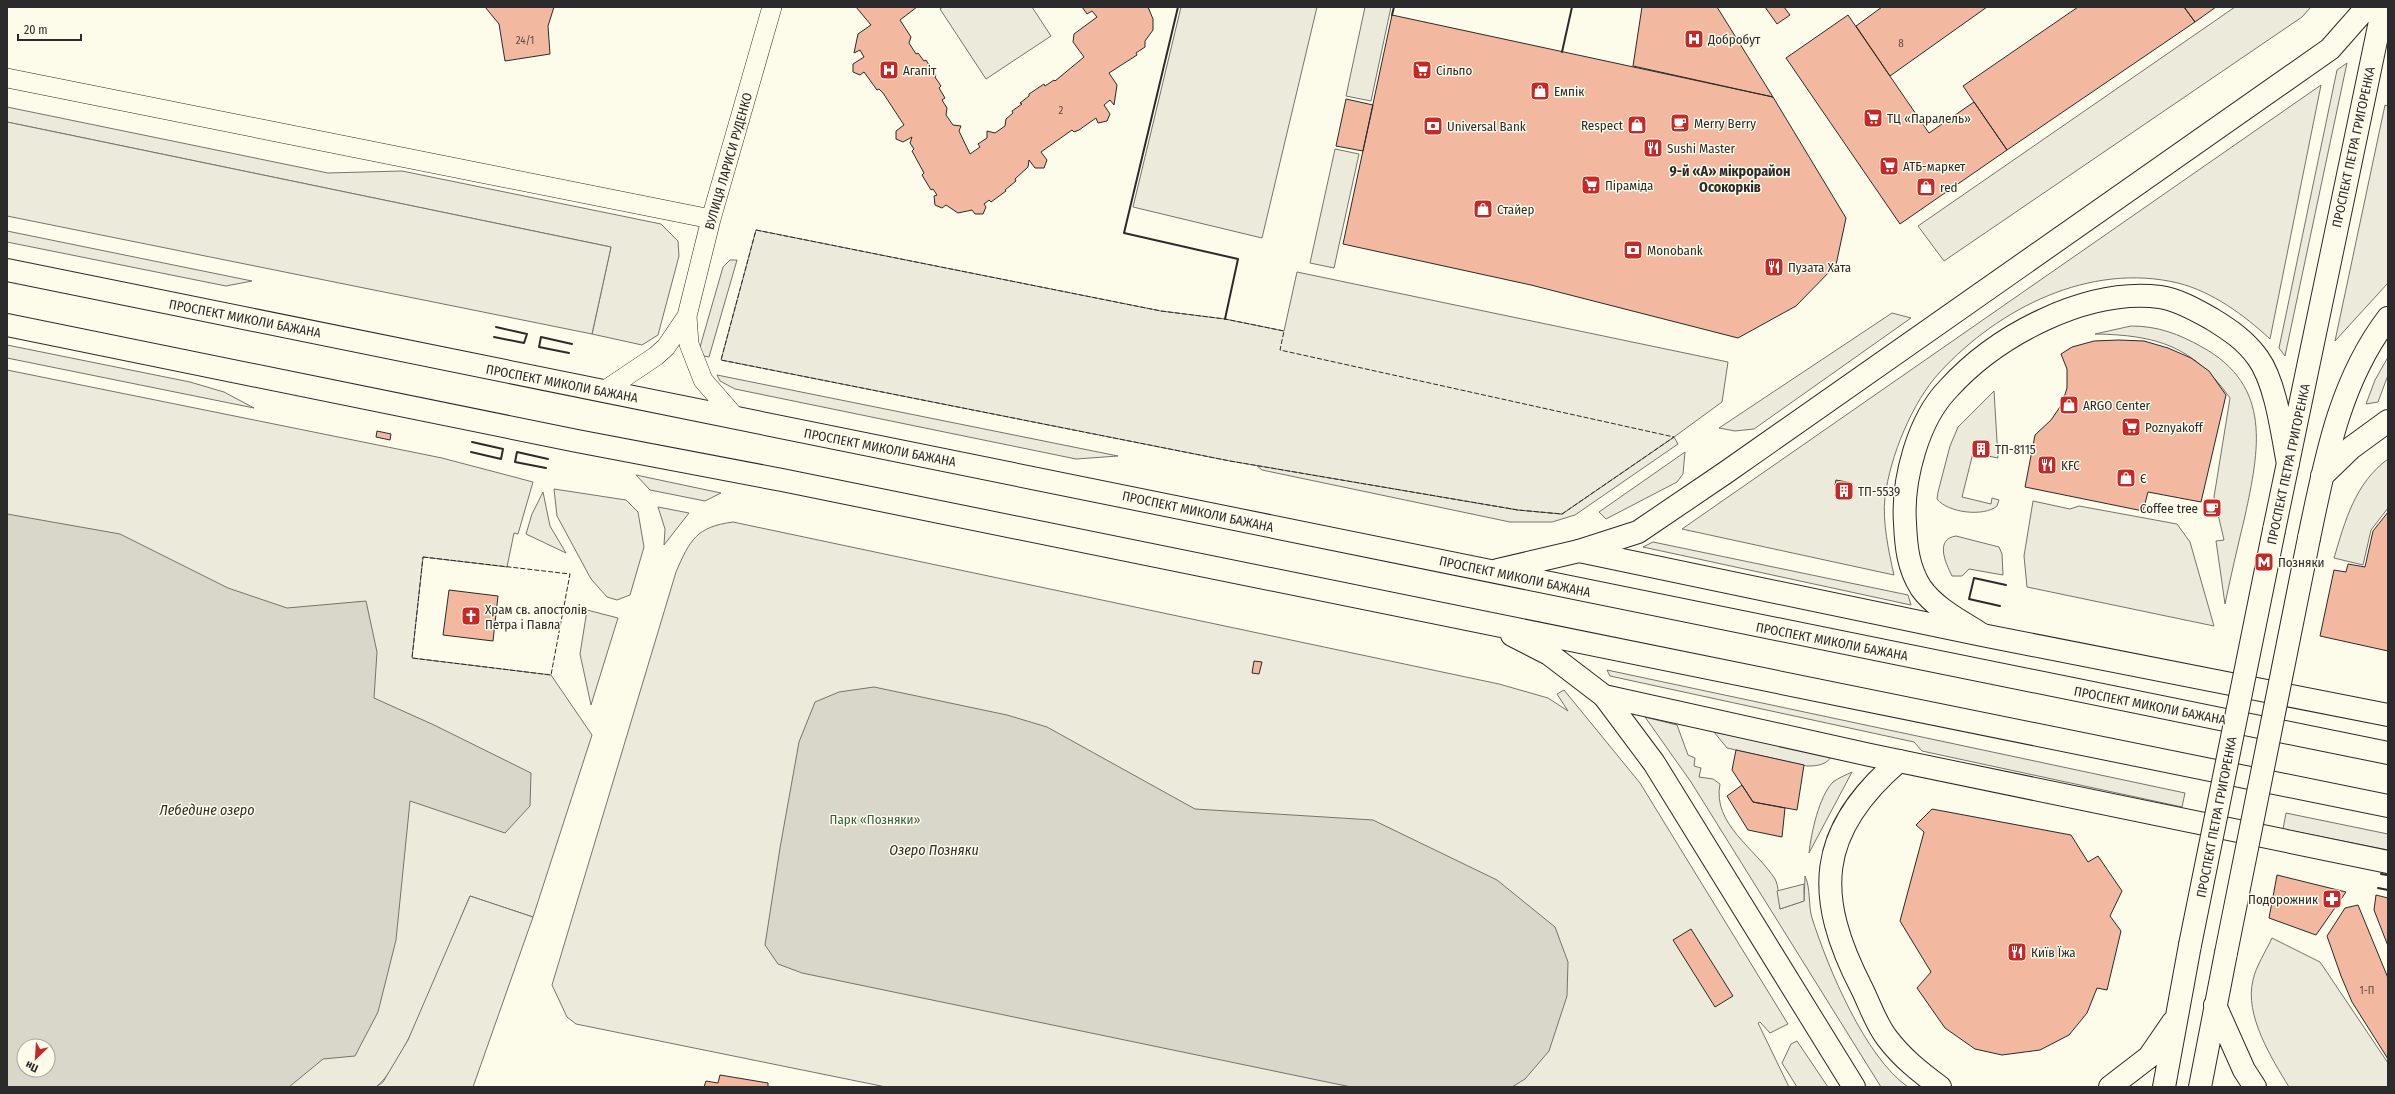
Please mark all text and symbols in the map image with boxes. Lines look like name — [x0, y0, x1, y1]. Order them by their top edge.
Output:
scale bar — [18, 16, 81, 42]
text: 20 m — [24, 23, 48, 37]
hospital icon: Добробут — [1683, 28, 1705, 50]
place label: Добробут — [1707, 32, 1761, 47]
house number: 24/1 — [516, 34, 534, 47]
house number: 8 — [1898, 37, 1904, 50]
hospital icon: Агапіт — [878, 59, 900, 81]
supermarket icon: Сільпо — [1411, 59, 1433, 81]
place label: Агапіт — [903, 63, 937, 78]
place label: Сільпо — [1436, 63, 1472, 78]
street label: ПРОСПЕКТ ПЕТРА ГРИГОРЕНКА — [2329, 65, 2378, 229]
shop icon: Емпік — [1529, 80, 1551, 102]
place label: Емпік — [1554, 84, 1584, 99]
street label: ВУЛИЦЯ ЛАРИСИ РУДЕНКО — [702, 91, 755, 231]
house number: 2 — [1059, 104, 1064, 117]
supermarket icon: ТЦ «Паралель» — [1862, 107, 1884, 129]
place label: ТЦ «Паралель» — [1887, 111, 1971, 126]
cafe icon: Merry Berry — [1669, 112, 1691, 134]
shop icon: Respect — [1626, 114, 1648, 136]
bank icon: Universal Bank — [1422, 115, 1444, 137]
place label: Merry Berry — [1694, 116, 1756, 131]
place label: Respect — [1581, 118, 1624, 133]
place label: Universal Bank — [1447, 119, 1527, 134]
restaurant icon: Sushi Master — [1642, 137, 1664, 159]
place label: Sushi Master — [1667, 141, 1736, 156]
supermarket icon: АТБ-маркет — [1878, 155, 1900, 177]
place label: АТБ-маркет — [1903, 159, 1966, 174]
district label: 9-й «А» мікрорайон Осокорків — [1669, 163, 1791, 196]
supermarket icon: Піраміда — [1580, 174, 1602, 196]
shop icon: red — [1915, 176, 1937, 198]
place label: Піраміда — [1605, 178, 1653, 193]
place label: red — [1940, 180, 1958, 195]
shop icon: Стайер — [1472, 198, 1494, 220]
place label: Стайер — [1497, 202, 1535, 217]
bank icon: Monobank — [1622, 239, 1644, 261]
place label: Monobank — [1647, 243, 1704, 258]
restaurant icon: Пузата Хата — [1763, 256, 1785, 278]
place label: Пузата Хата — [1788, 260, 1851, 275]
street label: ПРОСПЕКТ МИКОЛИ БАЖАНА — [168, 296, 322, 341]
street label: ПРОСПЕКТ МИКОЛИ БАЖАНА — [485, 361, 639, 406]
street label: ПРОСПЕКТ ПЕТРА ГРИГОРЕНКА — [2264, 382, 2313, 546]
shop icon: ARGO Center — [2058, 394, 2080, 416]
place label: ARGO Center — [2083, 398, 2151, 413]
supermarket icon: Poznyakoff — [2120, 416, 2142, 438]
place label: Poznyakoff — [2145, 420, 2204, 435]
street label: ПРОСПЕКТ МИКОЛИ БАЖАНА — [803, 425, 957, 470]
building icon: ТП-8115 — [1970, 438, 1992, 460]
place label: ТП-8115 — [1995, 442, 2036, 457]
restaurant icon: KFC — [2036, 454, 2058, 476]
place label: KFC — [2061, 458, 2080, 473]
shop icon: Є — [2115, 467, 2137, 489]
place label: Є — [2140, 471, 2147, 486]
building icon: ТП-5539 — [1833, 480, 1855, 502]
place label: ТП-5539 — [1858, 484, 1900, 499]
street label: ПРОСПЕКТ МИКОЛИ БАЖАНА — [1121, 488, 1275, 535]
cafe icon: Coffee tree — [2201, 497, 2223, 519]
place label: Coffee tree — [2140, 501, 2198, 516]
metro station icon: Позняки — [2253, 551, 2275, 573]
street label: ПРОСПЕКТ МИКОЛИ БАЖАНА — [1438, 553, 1592, 600]
place label: Позняки — [2278, 555, 2325, 570]
place label: Храм св. апостолів Петра і Павла — [485, 602, 587, 632]
church icon: Храм св. апостолів Петра і Павла — [460, 605, 482, 627]
street label: ПРОСПЕКТ МИКОЛИ БАЖАНА — [1755, 619, 1909, 664]
street label: ПРОСПЕКТ МИКОЛИ БАЖАНА — [2073, 683, 2227, 728]
street label: ПРОСПЕКТ ПЕТРА ГРИГОРЕНКА — [2193, 735, 2240, 899]
water label: Лебедине озеро — [158, 802, 255, 819]
park label: Парк «Позняки» — [830, 812, 920, 827]
water label: Озеро Позняки — [889, 842, 979, 859]
pharmacy icon: Подорожник — [2321, 888, 2343, 910]
place label: Подорожник — [2248, 892, 2318, 907]
restaurant icon: Київ Їжа — [2006, 941, 2028, 963]
place label: Київ Їжа — [2031, 945, 2076, 960]
house number: 1-П — [2360, 984, 2374, 997]
north arrow — [16, 1038, 56, 1078]
text: Пн — [23, 1058, 40, 1075]

